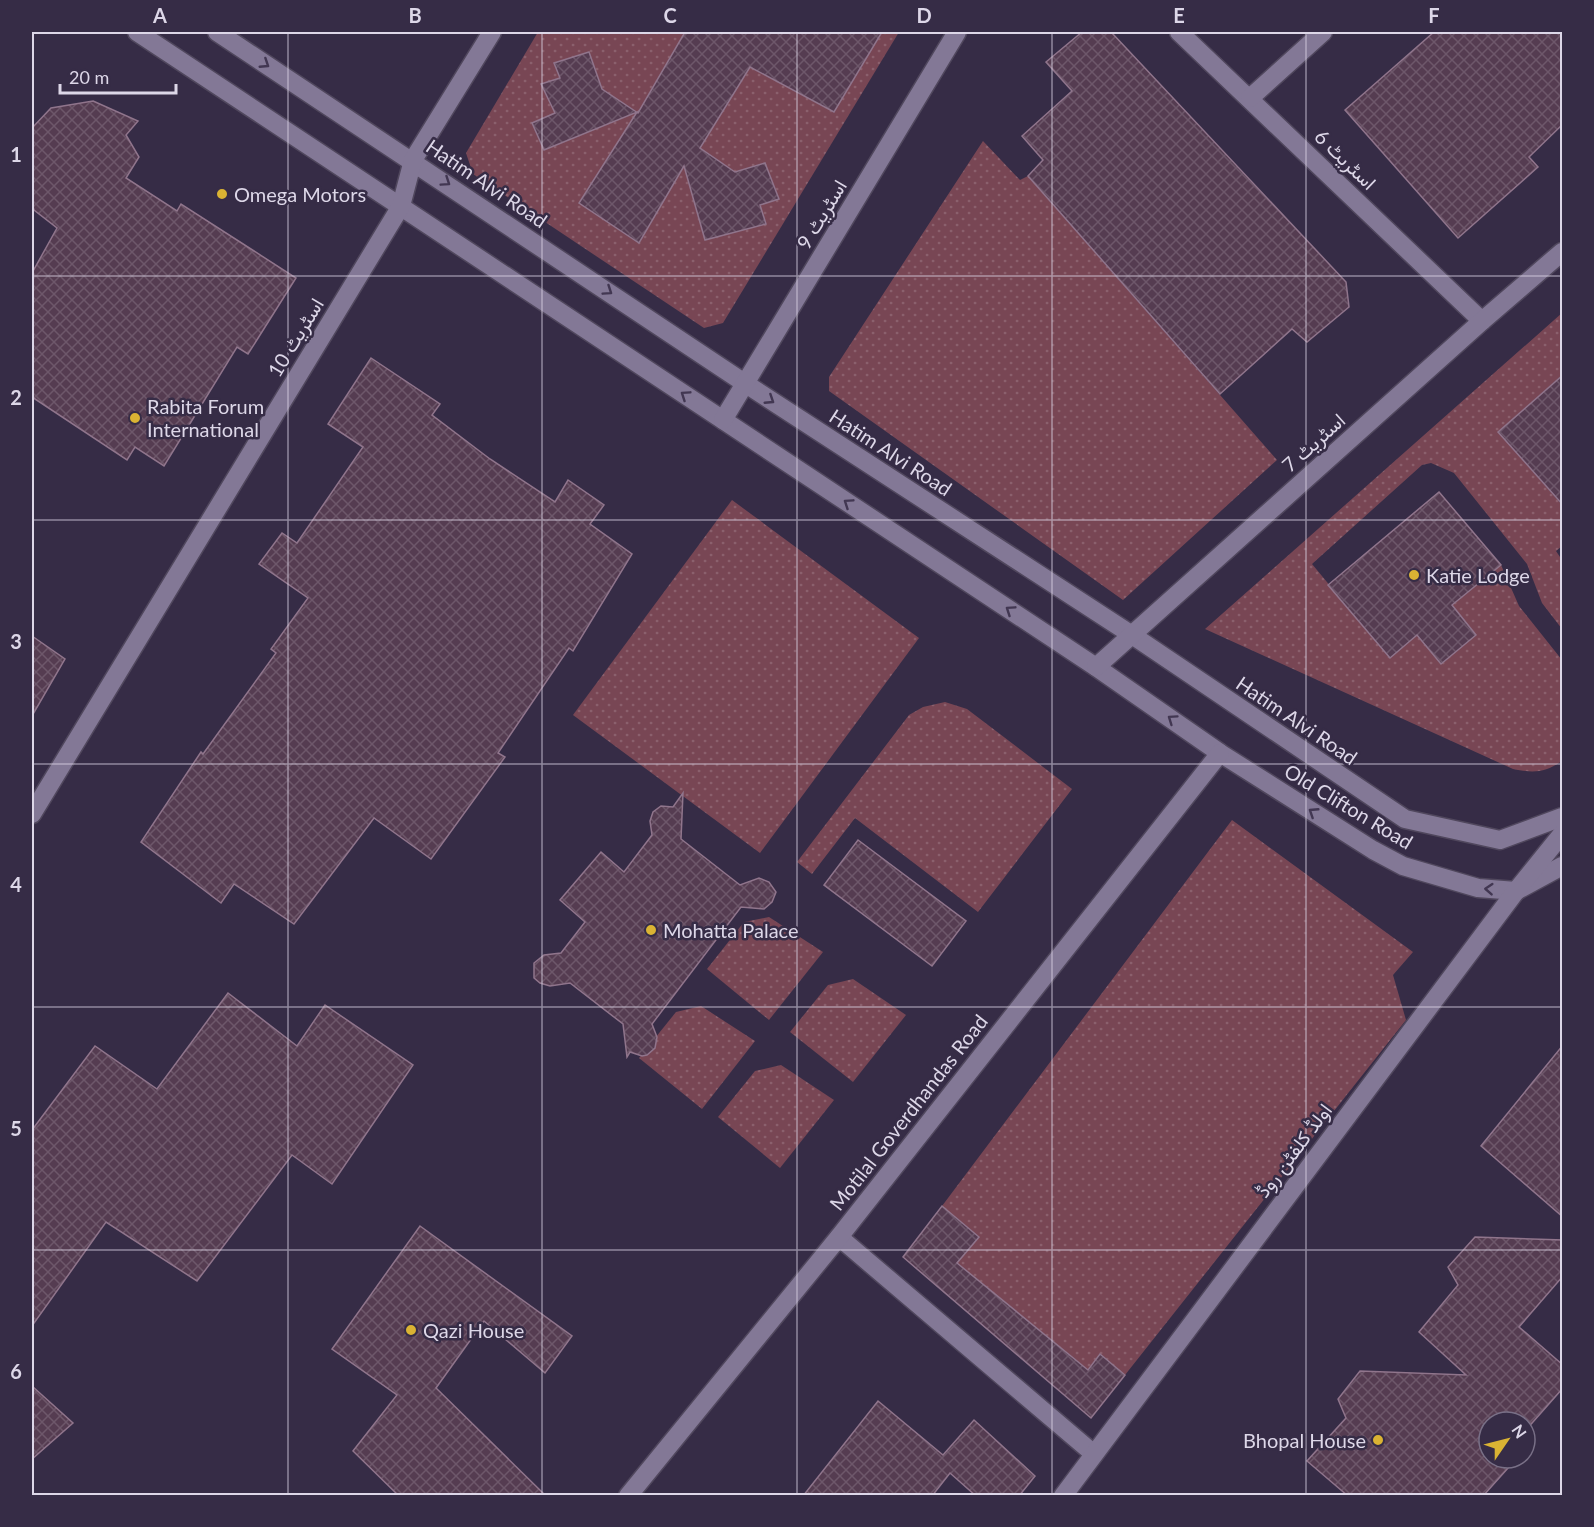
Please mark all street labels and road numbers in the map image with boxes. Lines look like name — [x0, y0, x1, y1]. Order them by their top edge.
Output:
street label: اسٹریٹ 6 — [1309, 124, 1382, 196]
street label: Hatim Alvi Road — [422, 134, 552, 232]
street label: اسٹریٹ 9 — [791, 175, 853, 254]
street label: اسٹریٹ 10 — [262, 293, 330, 382]
street label: Hatim Alvi Road — [825, 404, 957, 500]
street label: اسٹریٹ 7 — [1277, 408, 1351, 478]
street label: Hatim Alvi Road — [1232, 671, 1362, 769]
street label: Old Clifton Road — [1281, 758, 1417, 854]
street label: Motilal Goverdhandas Road — [824, 1009, 992, 1215]
street label: اولڈ کلفٹن روڈ — [1250, 1098, 1338, 1203]

